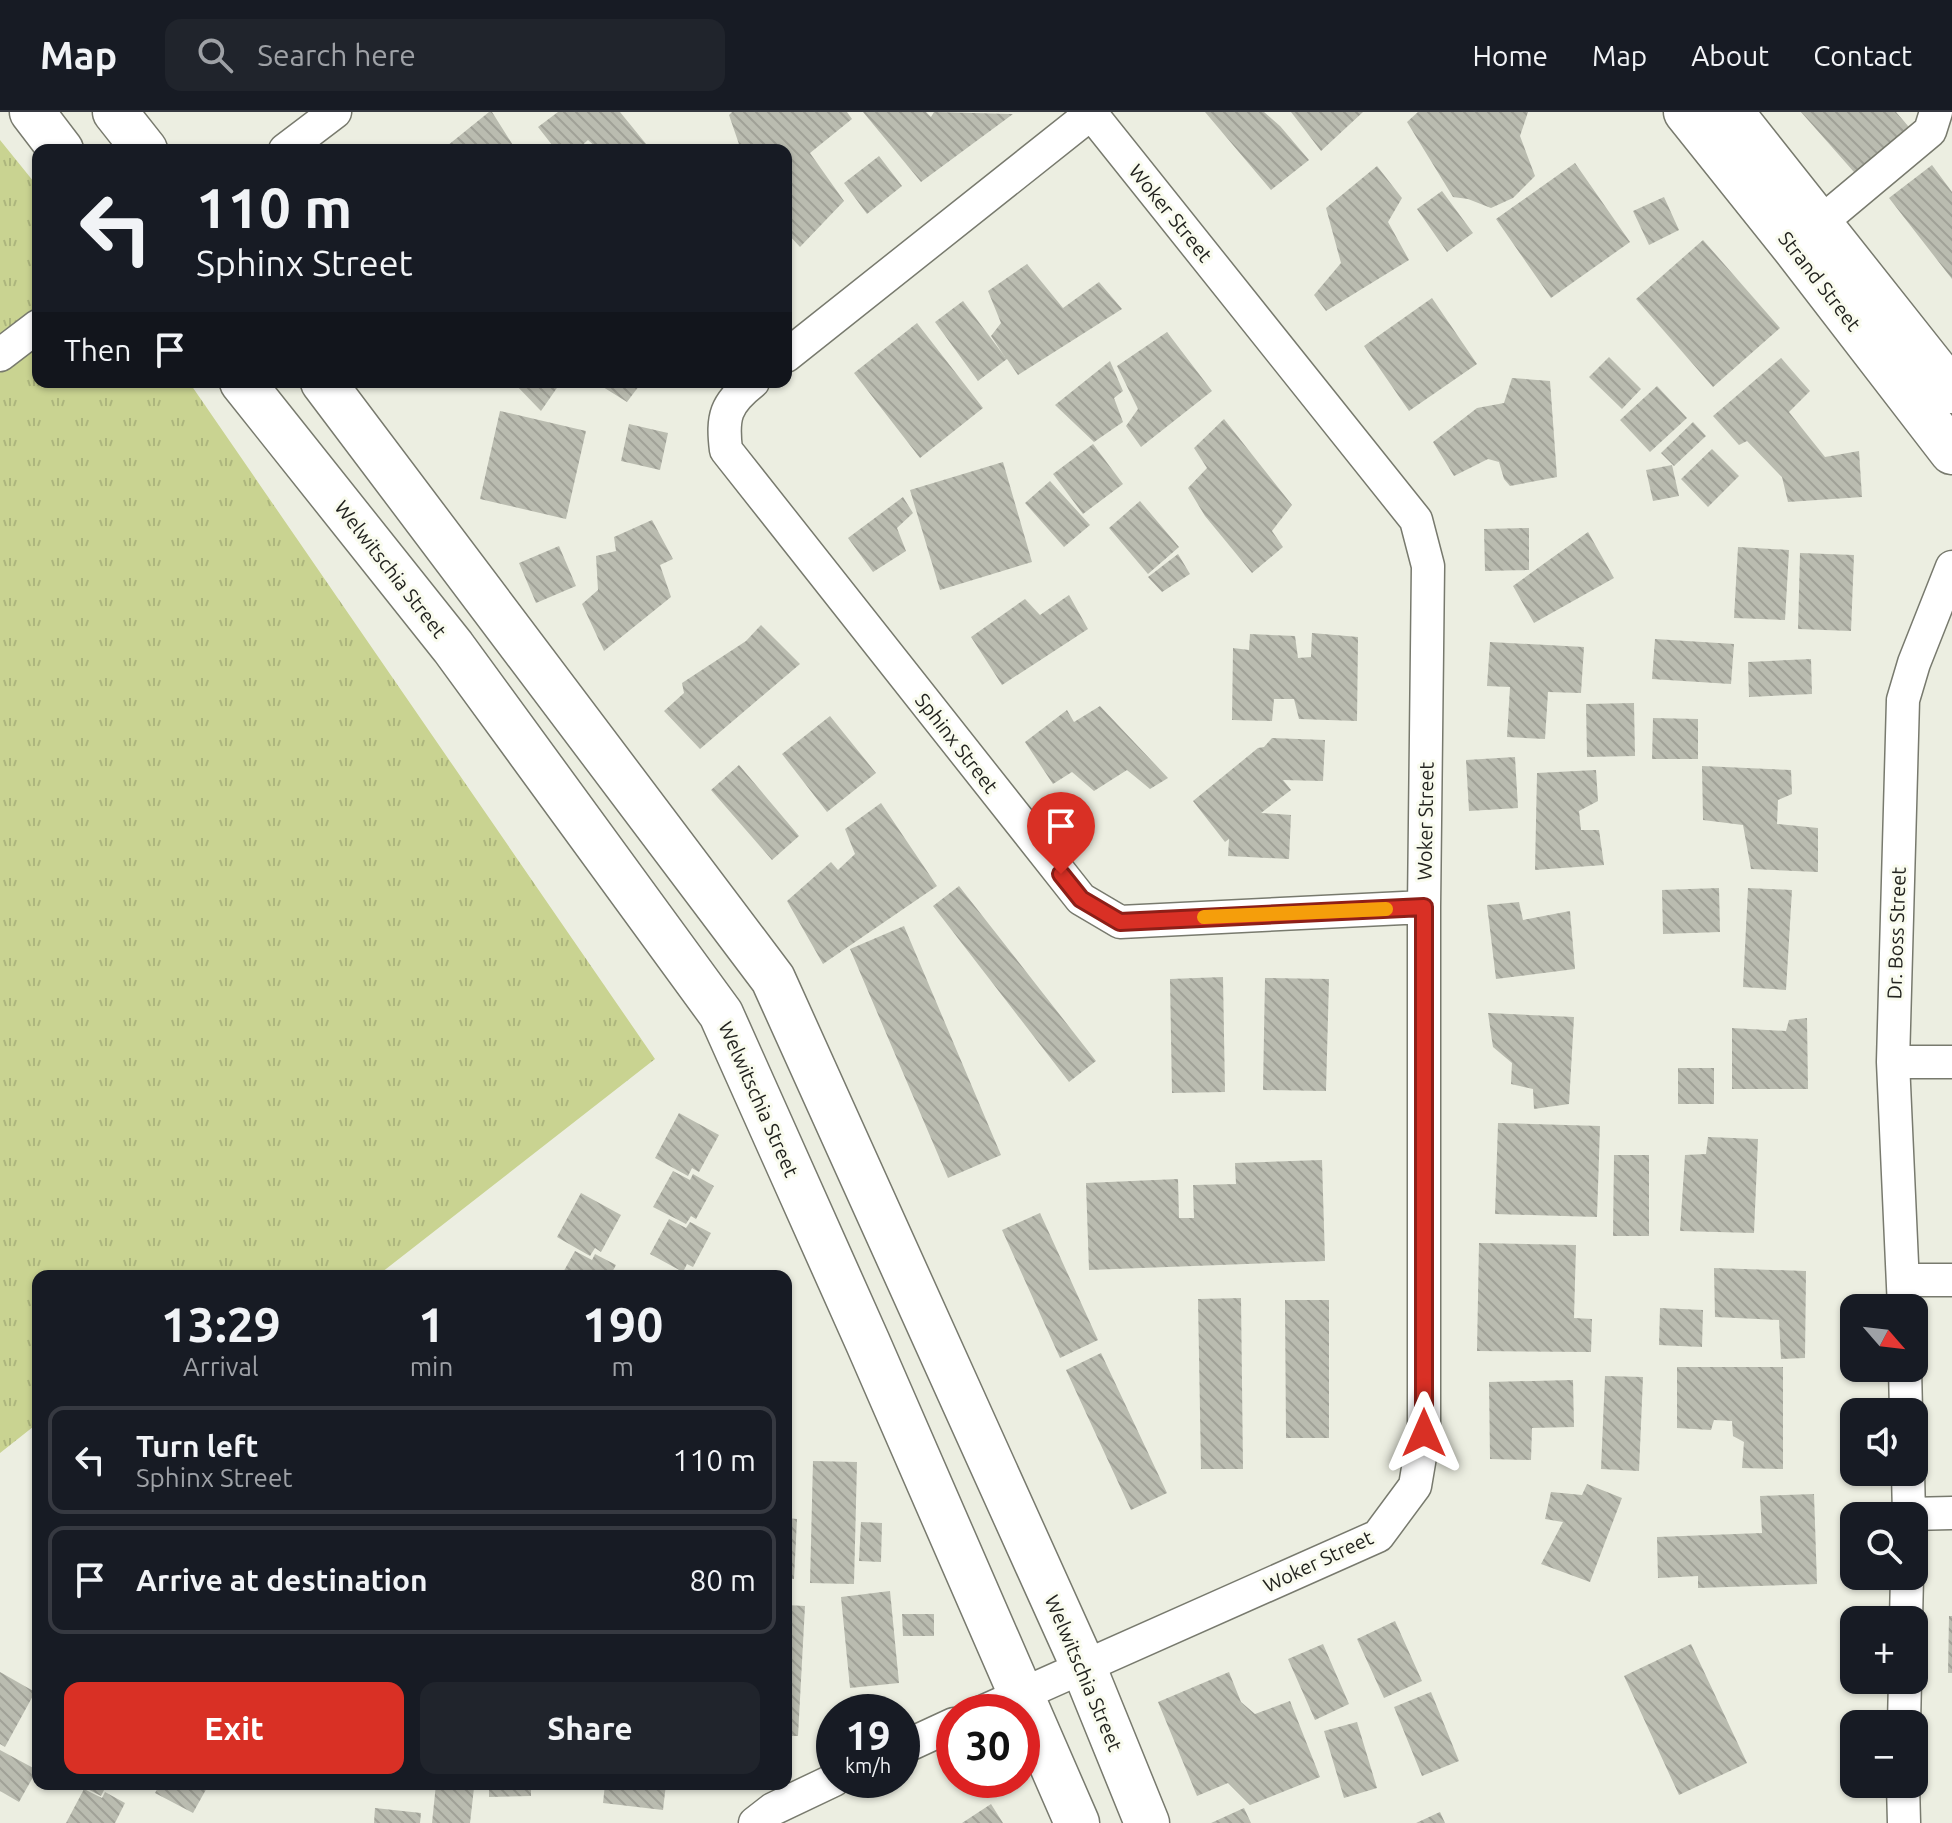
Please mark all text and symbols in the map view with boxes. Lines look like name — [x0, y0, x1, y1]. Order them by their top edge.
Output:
search box — [165, 19, 725, 91]
icon: search — [193, 33, 237, 77]
text: Map — [40, 34, 117, 76]
text: Search here — [257, 38, 416, 72]
text: Home — [1473, 40, 1548, 71]
text: Map — [1592, 40, 1647, 71]
text: About — [1691, 40, 1769, 71]
text: Contact — [1813, 40, 1912, 71]
street label: Woker Street — [1125, 160, 1217, 266]
icon: left — [64, 176, 168, 280]
text: 110 m — [196, 176, 352, 239]
street label: Strand Street — [1774, 227, 1866, 335]
text: Sphinx Street — [196, 242, 413, 283]
icon: arrive — [148, 328, 192, 372]
text: Then — [64, 333, 132, 367]
street label: Welwitschia Street — [330, 496, 452, 642]
street label: Sphinx Street — [911, 688, 1003, 798]
street label: Woker Street — [1412, 761, 1438, 881]
pin — [1027, 792, 1095, 874]
icon: arrive — [1039, 804, 1083, 848]
street label: Dr. Boss Street — [1882, 866, 1910, 1000]
street label: Welwitschia Street — [714, 1018, 804, 1180]
north arrow — [1840, 1294, 1928, 1382]
map controls — [1840, 1294, 1928, 1798]
text: 13:29 — [161, 1297, 281, 1351]
text: 1 — [418, 1297, 445, 1351]
text: 190 — [582, 1297, 663, 1351]
text: Arrival — [183, 1352, 259, 1381]
text: min — [410, 1352, 453, 1381]
text: m — [611, 1352, 634, 1381]
position arrow — [1382, 1391, 1466, 1475]
button: sound — [1840, 1398, 1928, 1486]
text: Turn left — [136, 1429, 258, 1463]
icon: left — [68, 1438, 112, 1482]
text: 110 m — [672, 1443, 756, 1477]
text: Sphinx Street — [136, 1463, 293, 1492]
button: search — [1840, 1502, 1928, 1590]
street label: Woker Street — [1259, 1525, 1377, 1597]
icon: arrive — [68, 1558, 112, 1602]
text: Arrive at destination — [136, 1563, 428, 1597]
text: 80 m — [689, 1563, 756, 1597]
street label: Welwitschia Street — [1041, 1591, 1127, 1755]
button: + — [1840, 1606, 1928, 1694]
button: Exit — [64, 1682, 404, 1774]
button: Share — [420, 1682, 760, 1774]
speed limit sign: 30 — [936, 1694, 1040, 1798]
button: − — [1840, 1710, 1928, 1798]
text: 19 — [845, 1713, 891, 1758]
text: km/h — [845, 1754, 891, 1777]

